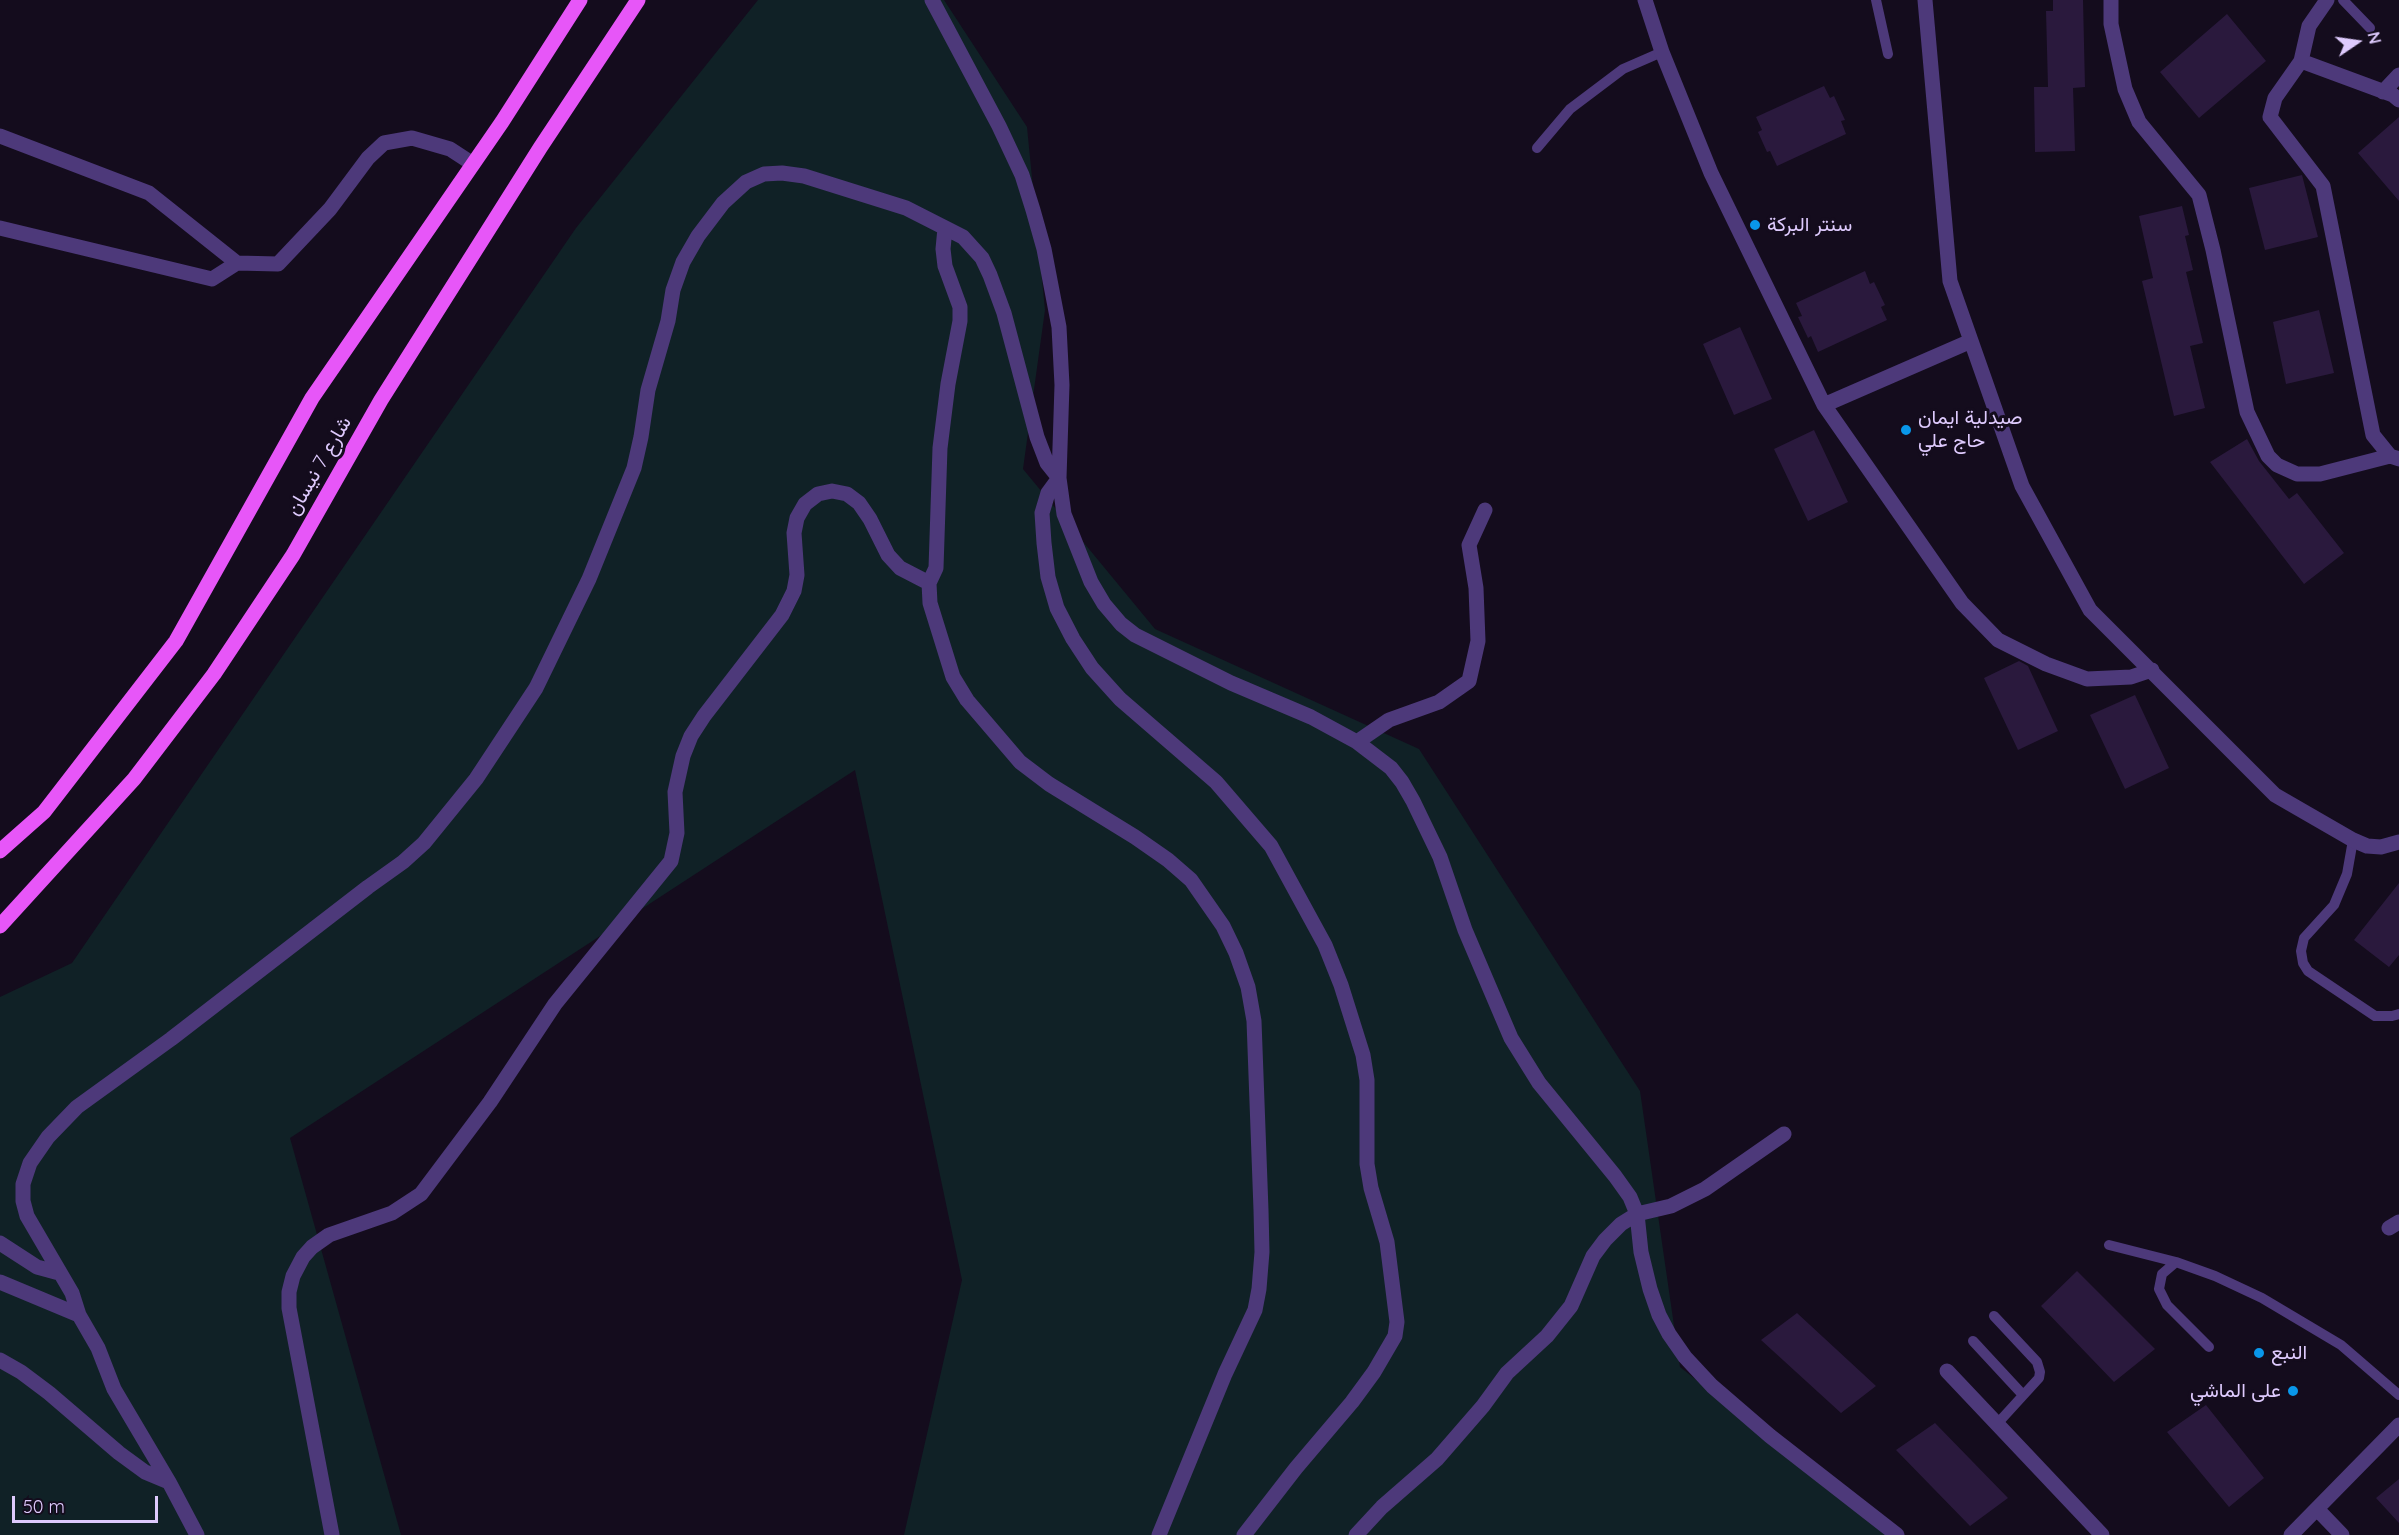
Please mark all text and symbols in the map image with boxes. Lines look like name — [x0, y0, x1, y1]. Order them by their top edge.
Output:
north arrow — [2327, 12, 2387, 72]
text: N — [2363, 30, 2386, 46]
place label: سنتر البركة — [1767, 213, 1852, 237]
marker: سنتر البركة — [1748, 218, 1762, 232]
place label: صيدلية ايمان حاج علي — [1918, 406, 2023, 453]
street label: شارع 7 نيسان — [281, 412, 357, 520]
marker: صيدلية ايمان حاج علي — [1899, 423, 1913, 437]
place label: النبع — [2271, 1341, 2307, 1365]
marker: النبع — [2252, 1346, 2266, 1360]
place label: على الماشي — [2190, 1379, 2281, 1403]
marker: على الماشي — [2286, 1384, 2300, 1398]
scale bar — [15, 1484, 160, 1522]
text: 50 m — [23, 1495, 65, 1518]

